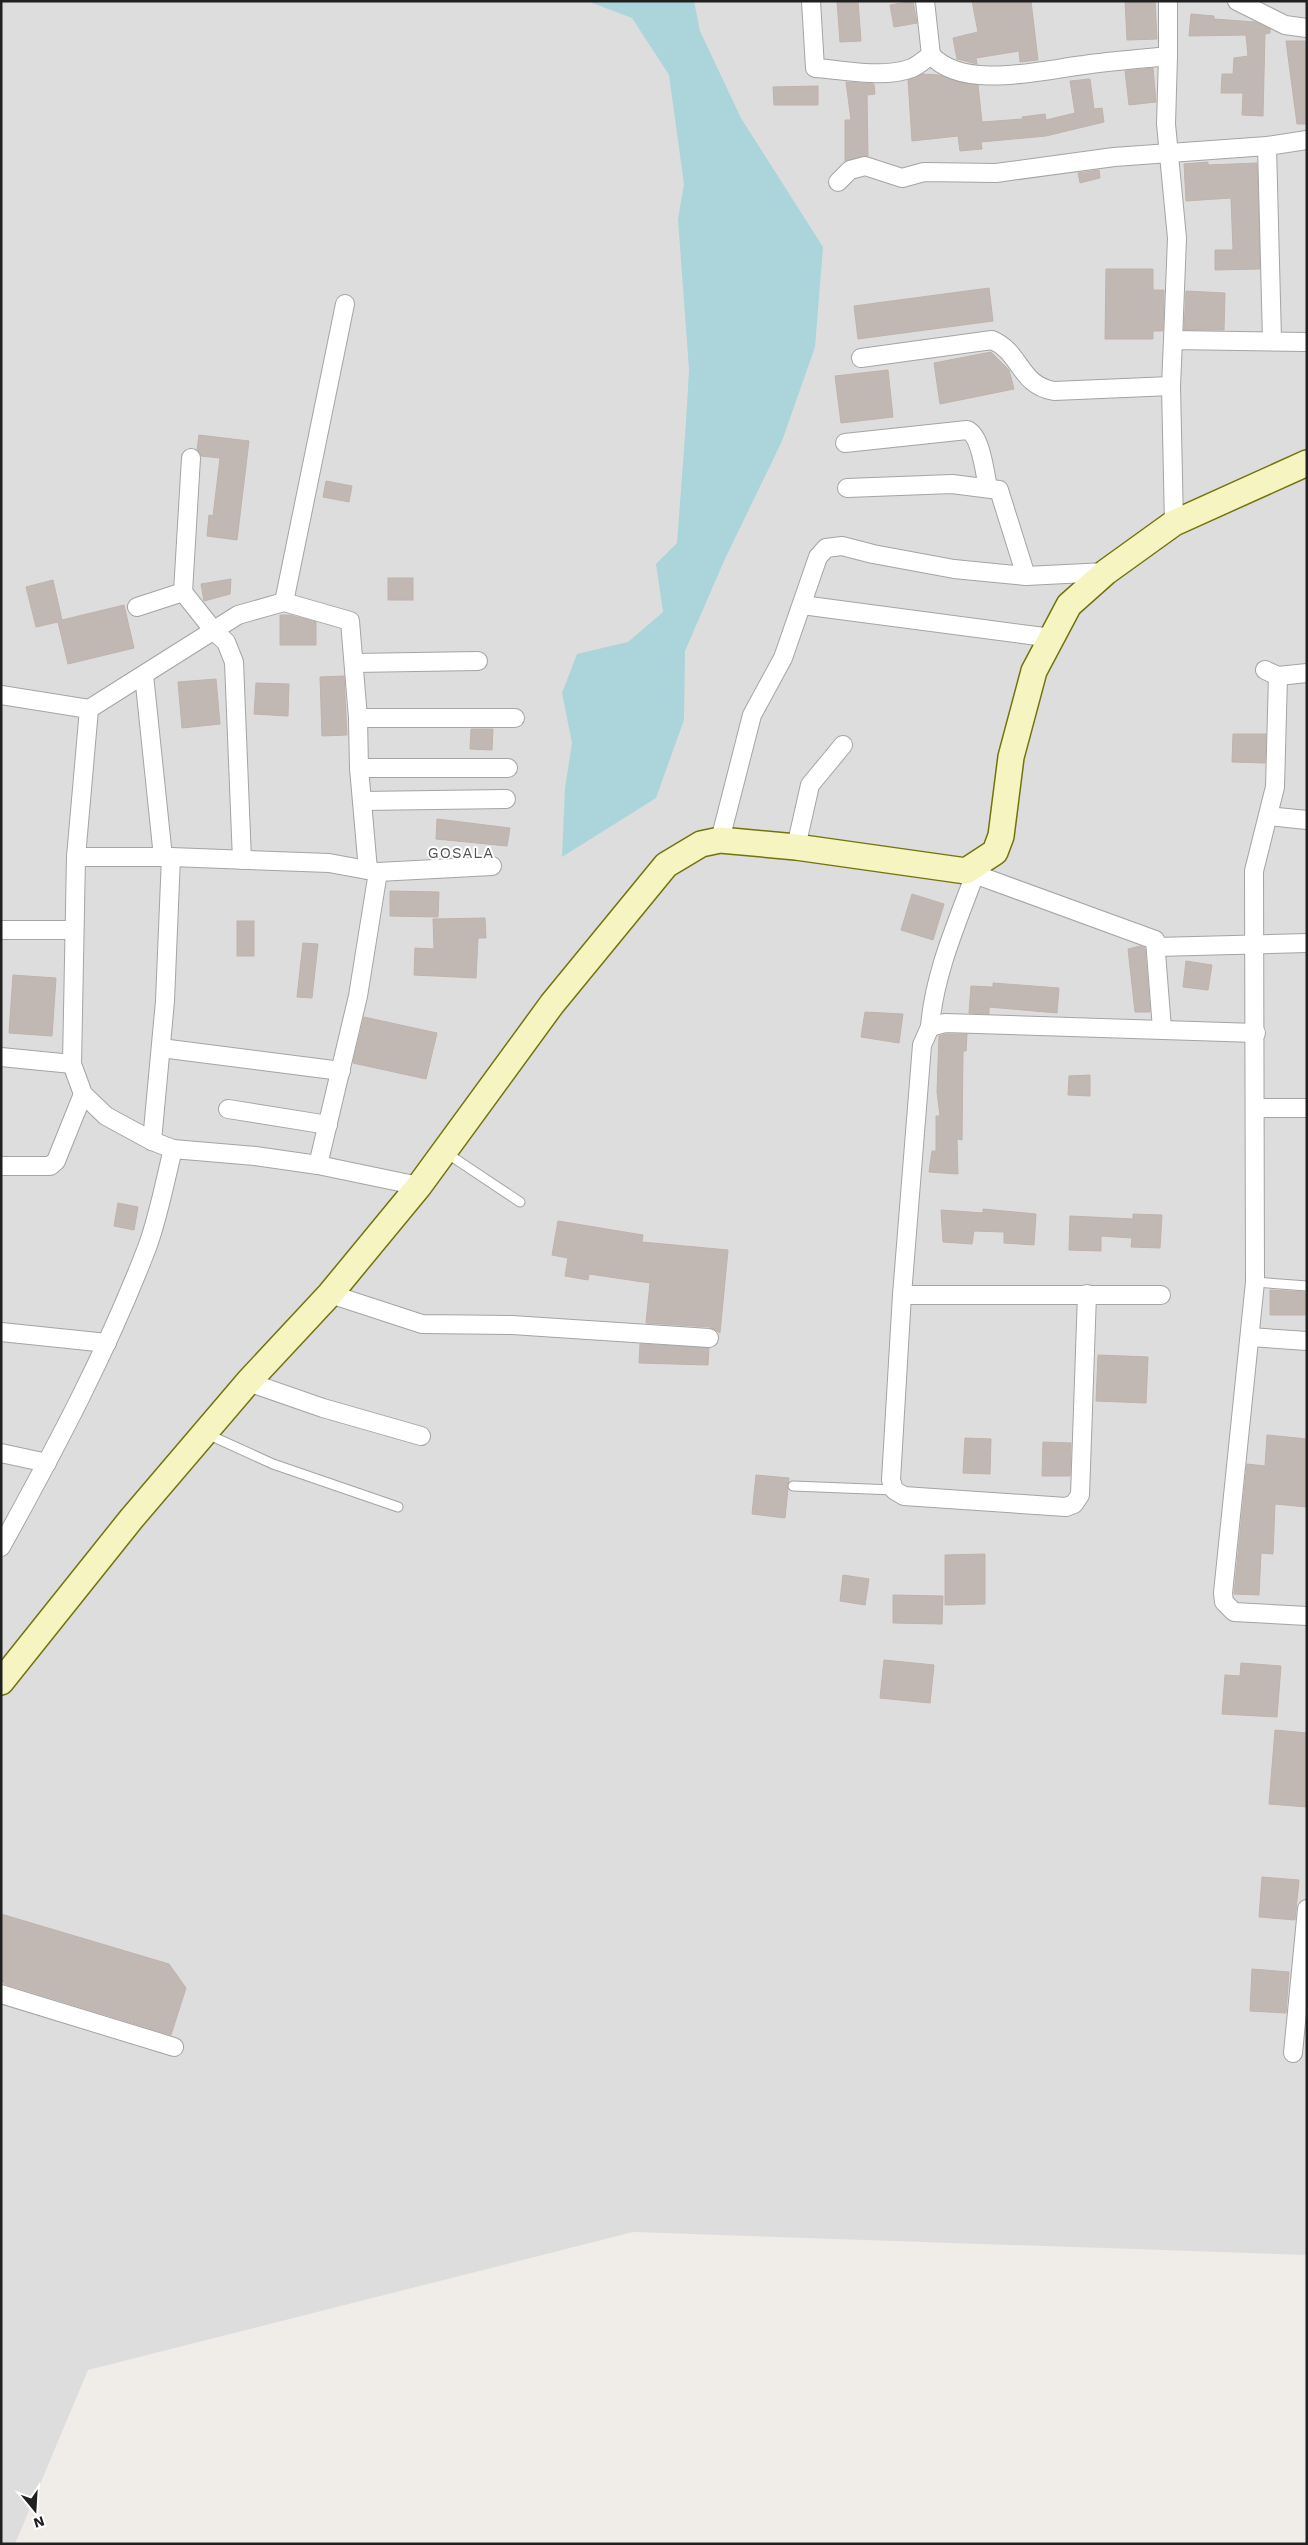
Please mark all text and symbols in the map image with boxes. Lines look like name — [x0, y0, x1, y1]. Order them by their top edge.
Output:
district label: GOSALA — [428, 844, 494, 862]
north arrow — [10, 2485, 60, 2535]
text: N — [32, 2513, 46, 2532]

